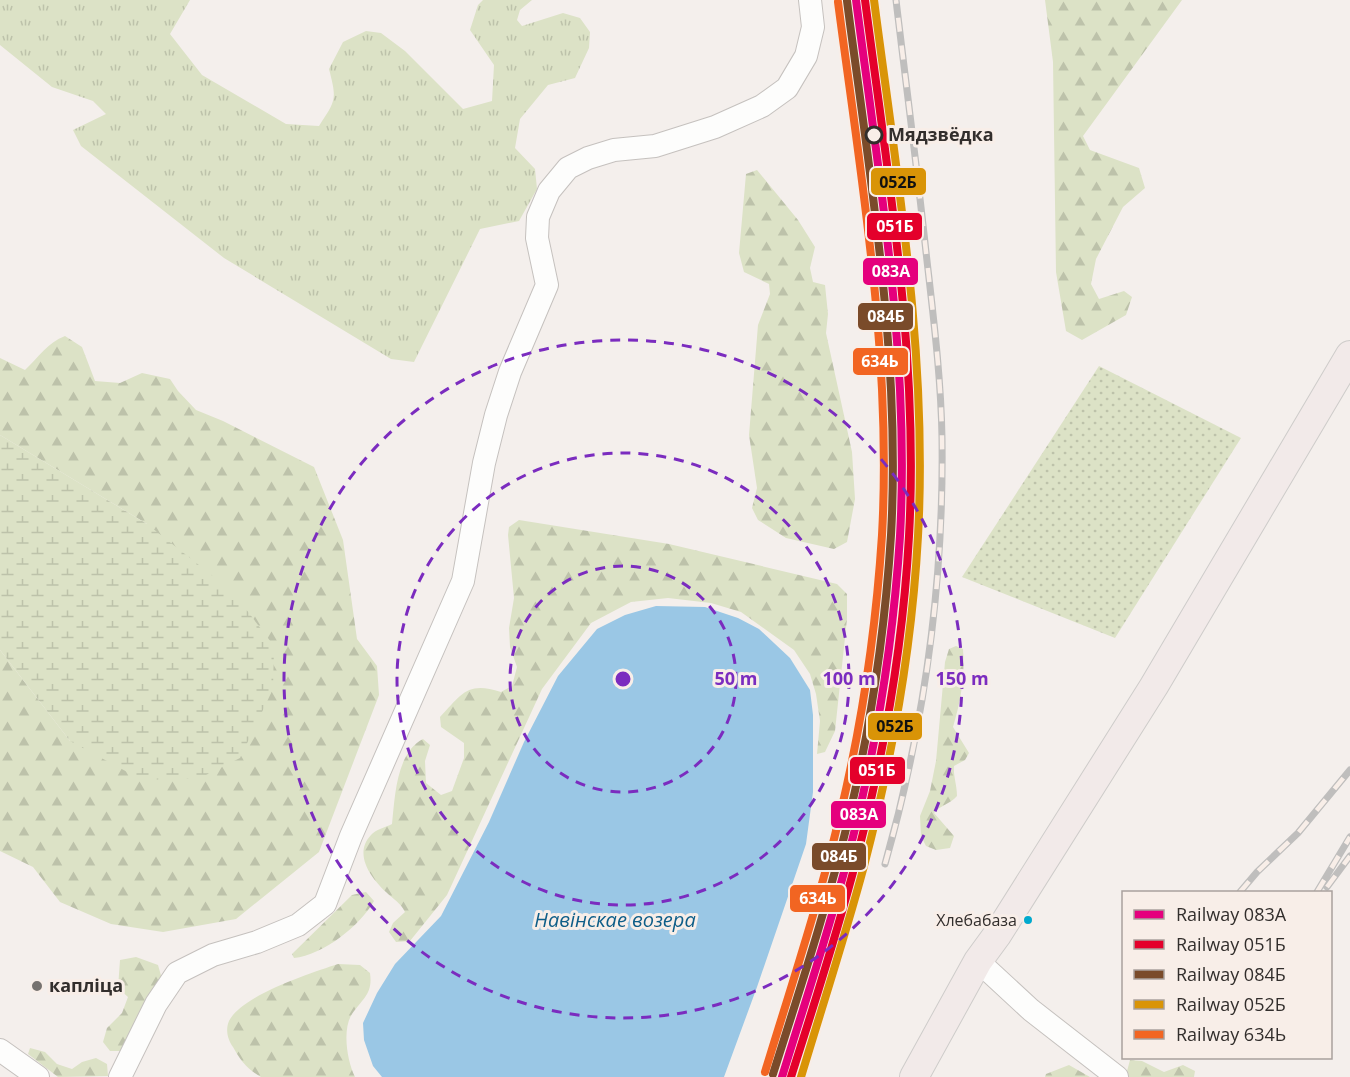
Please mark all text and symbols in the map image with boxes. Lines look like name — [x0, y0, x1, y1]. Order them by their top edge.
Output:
place label: Мядзвёдка — [888, 122, 994, 146]
marker: Мядзвёдка — [865, 126, 883, 144]
line badge: 052Б — [870, 167, 927, 196]
text: 052Б — [879, 171, 917, 193]
line badge: 051Б — [866, 212, 923, 241]
text: 051Б — [876, 215, 914, 237]
line badge: 083А — [862, 257, 919, 286]
text: 083А — [872, 260, 911, 282]
line badge: 084Б — [857, 302, 914, 331]
text: 084Б — [867, 305, 905, 327]
line badge: 634Ь — [852, 347, 909, 376]
text: 634Ь — [861, 350, 899, 372]
text: 50 m — [715, 666, 757, 690]
text: 100 m — [822, 666, 876, 690]
text: 150 m — [935, 666, 989, 690]
centre of rings — [613, 669, 633, 689]
line badge: 052Б — [867, 712, 923, 741]
text: 052Б — [876, 715, 914, 737]
line badge: 051Б — [849, 756, 906, 785]
text: 051Б — [858, 759, 896, 781]
line badge: 083А — [830, 800, 887, 829]
text: 083А — [840, 803, 879, 825]
line badge: 084Б — [811, 842, 867, 871]
text: 084Б — [820, 845, 858, 867]
line badge: 634Ь — [789, 884, 846, 913]
text: 634Ь — [799, 887, 837, 909]
legend — [1122, 891, 1332, 1059]
text: Railway 083А — [1176, 902, 1287, 926]
water label: Навінскае возера — [534, 906, 696, 933]
place label: Хлебабаза — [936, 909, 1017, 931]
marker: Хлебабаза — [1022, 914, 1034, 926]
text: Railway 051Б — [1176, 932, 1286, 956]
text: Railway 084Б — [1176, 962, 1286, 986]
place label: капліца — [49, 973, 123, 997]
marker: капліца — [30, 979, 44, 993]
text: Railway 052Б — [1176, 992, 1286, 1016]
text: Railway 634Ь — [1176, 1022, 1286, 1046]

